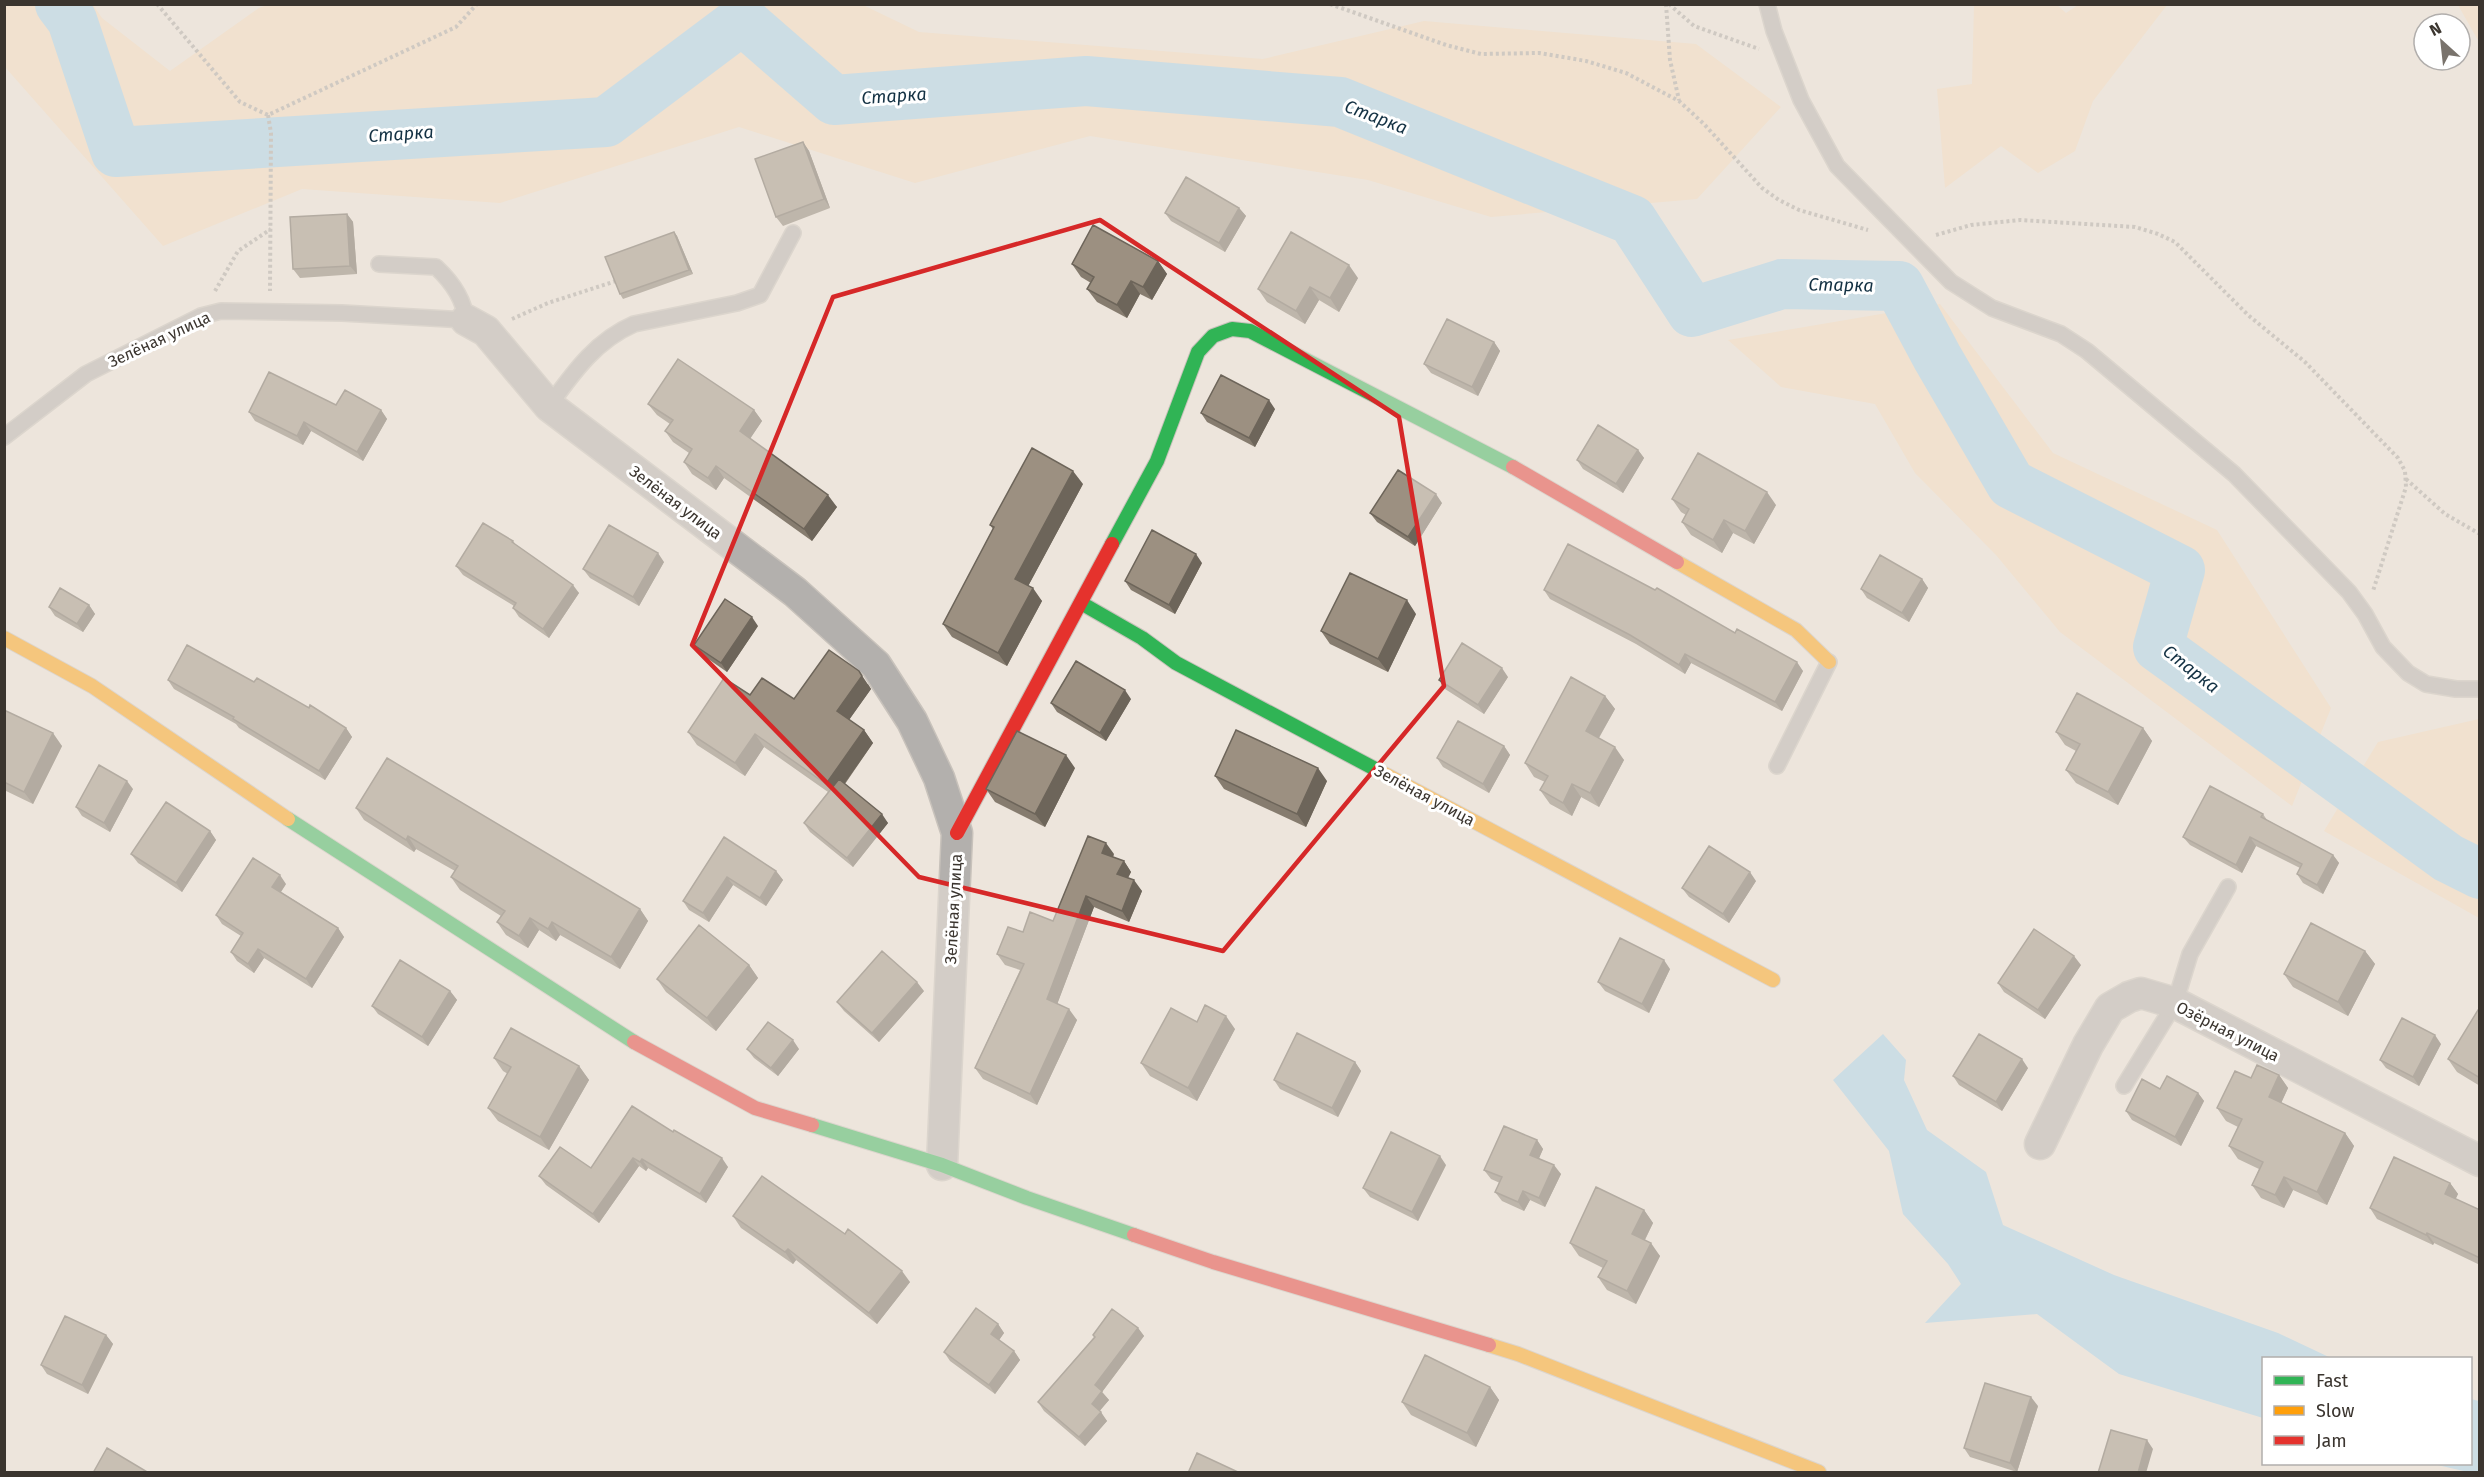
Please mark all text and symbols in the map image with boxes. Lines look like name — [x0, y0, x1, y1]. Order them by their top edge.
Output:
north arrow — [2412, 12, 2472, 72]
text: N — [2426, 18, 2444, 40]
water label: Старка — [861, 83, 927, 109]
water label: Старка — [1342, 95, 1410, 139]
water label: Старка — [368, 121, 434, 147]
water label: Старка — [1808, 273, 1874, 297]
street label: Зелёная улица — [105, 307, 213, 371]
street label: Зелёная улица — [626, 462, 726, 543]
water label: Старка — [2158, 640, 2224, 698]
street label: Зелёная улица — [1371, 761, 1478, 830]
street label: Зелёная улица — [941, 853, 966, 965]
street label: Озёрная улица — [2173, 997, 2282, 1066]
legend — [2262, 1357, 2472, 1465]
text: Fast — [2316, 1370, 2349, 1392]
text: Slow — [2316, 1400, 2355, 1422]
text: Jam — [2316, 1430, 2347, 1452]

